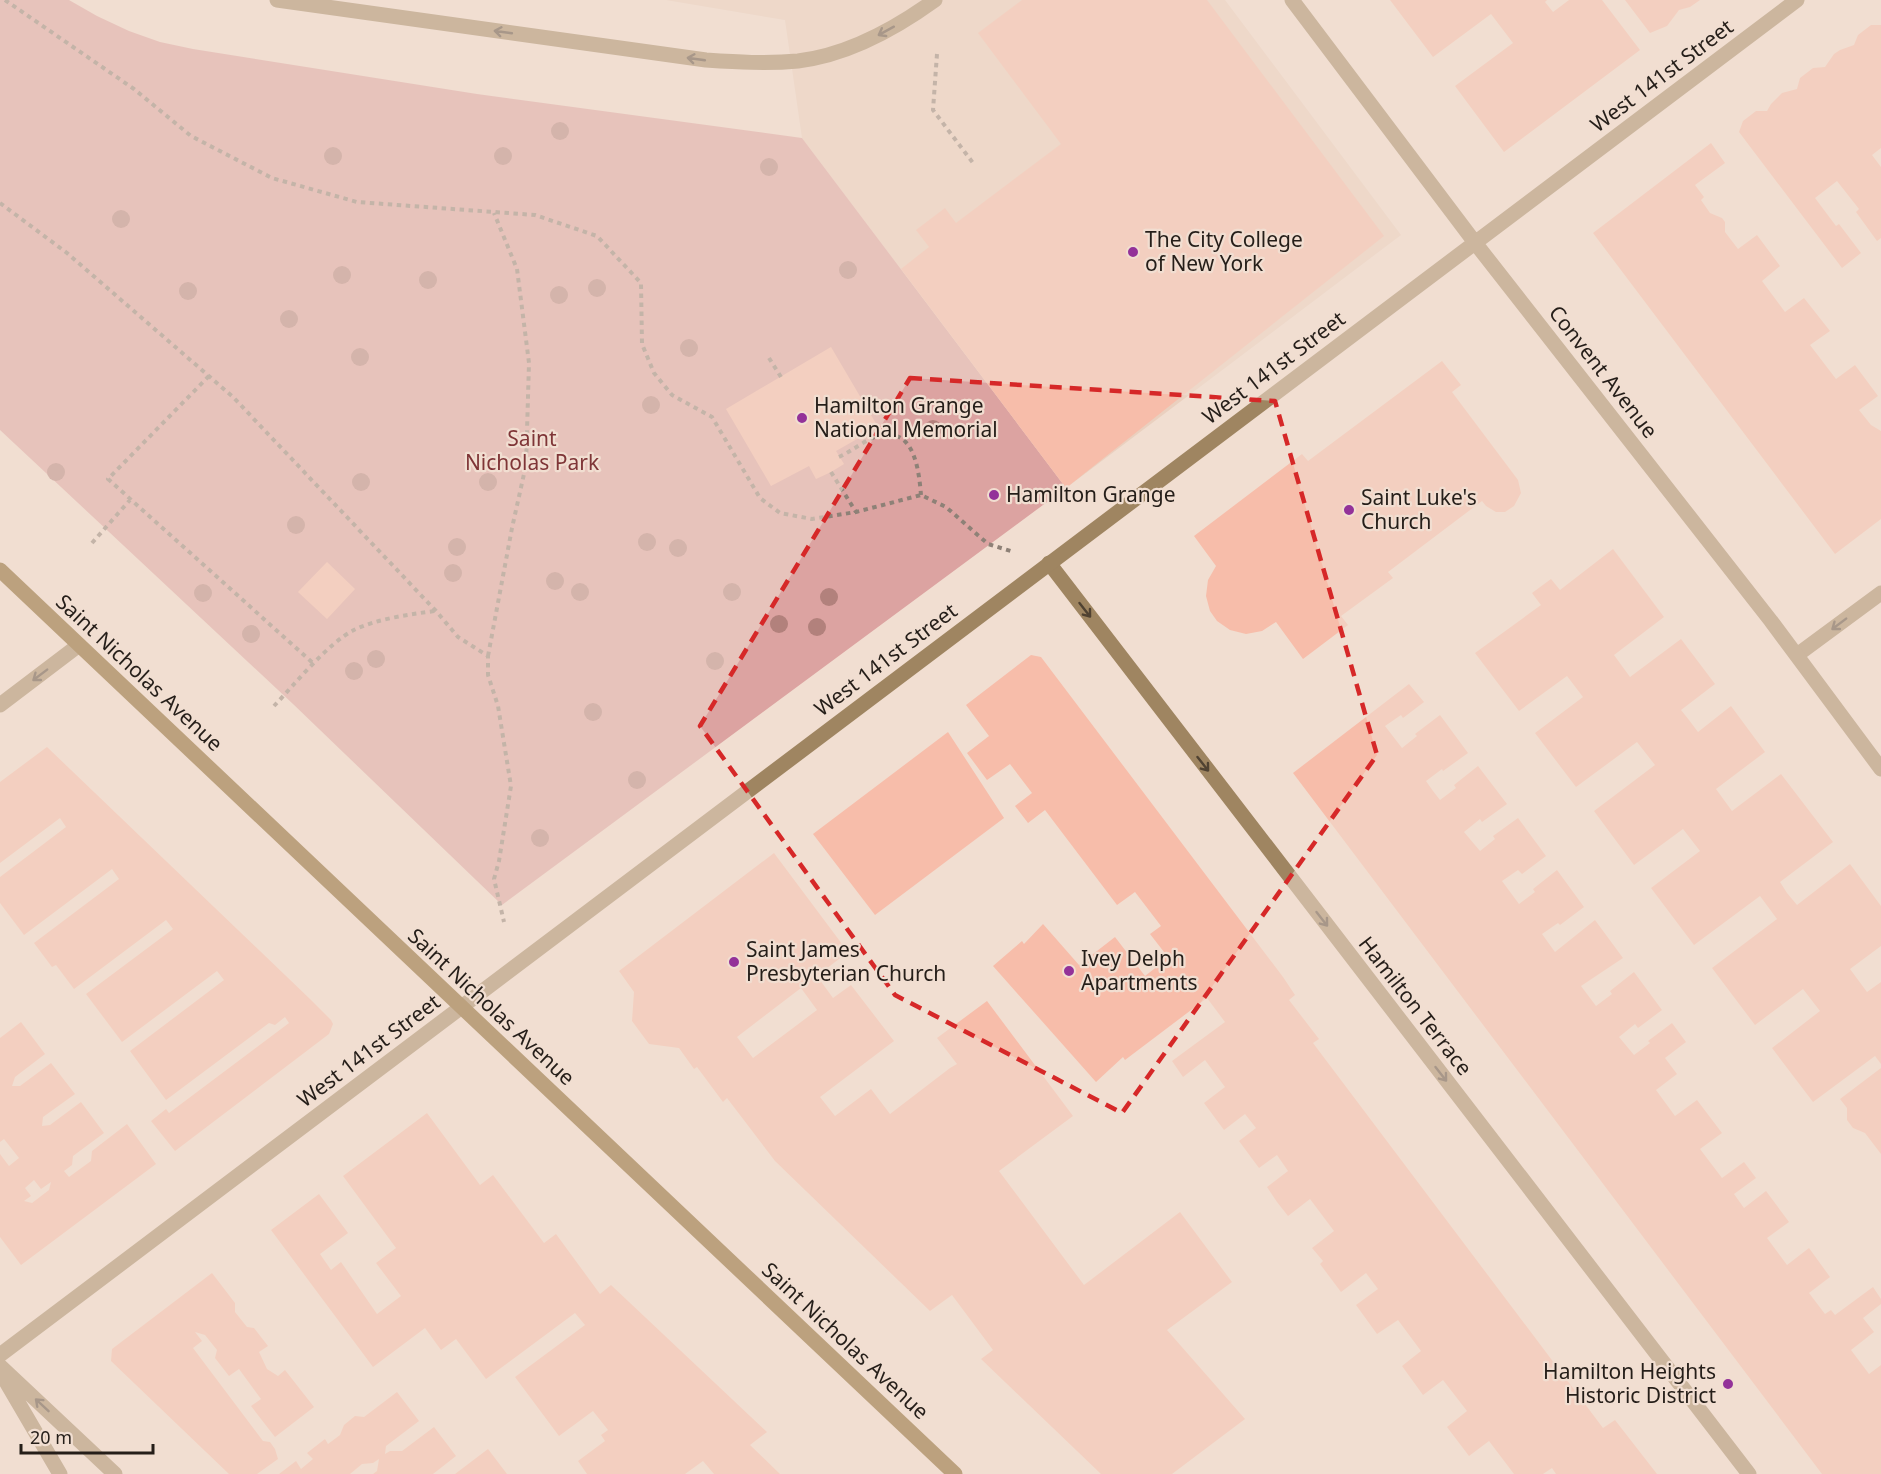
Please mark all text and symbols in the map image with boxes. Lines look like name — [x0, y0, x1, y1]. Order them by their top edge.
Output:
street label: West 141st Street — [1584, 12, 1739, 138]
one-way arrow — [877, 26, 895, 37]
one-way arrow — [494, 27, 514, 38]
one-way arrow — [687, 53, 707, 64]
place label: The City College of New York — [1145, 225, 1303, 277]
marker: The City College of New York — [1126, 245, 1140, 259]
street label: Convent Avenue — [1543, 299, 1664, 444]
street label: West 141st Street — [1196, 304, 1351, 430]
place label: Hamilton Grange National Memorial — [814, 391, 998, 443]
marker: Hamilton Grange National Memorial — [795, 411, 809, 425]
park label: Saint Nicholas Park — [465, 424, 600, 476]
place label: Hamilton Grange — [1006, 480, 1176, 508]
place label: Saint Luke's Church — [1361, 483, 1477, 535]
marker: Hamilton Grange — [987, 488, 1001, 502]
marker: Saint Luke's Church — [1342, 503, 1356, 517]
street label: Saint Nicholas Avenue — [50, 588, 229, 757]
street label: West 141st Street — [808, 596, 963, 722]
one-way arrow — [1078, 602, 1091, 618]
one-way arrow — [1831, 618, 1847, 630]
one-way arrow — [32, 669, 48, 682]
one-way arrow — [1197, 756, 1210, 772]
one-way arrow — [1316, 911, 1329, 927]
street label: Saint Nicholas Avenue — [402, 922, 581, 1091]
street label: Hamilton Terrace — [1353, 930, 1479, 1081]
place label: Saint James Presbyterian Church — [746, 935, 946, 987]
place label: Ivey Delph Apartments — [1081, 944, 1197, 996]
marker: Saint James Presbyterian Church — [727, 955, 741, 969]
marker: Ivey Delph Apartments — [1062, 964, 1076, 978]
street label: West 141st Street — [291, 987, 446, 1113]
one-way arrow — [1435, 1065, 1447, 1081]
street label: Saint Nicholas Avenue — [756, 1256, 935, 1425]
place label: Hamilton Heights Historic District — [1543, 1357, 1716, 1409]
marker: Hamilton Heights Historic District — [1721, 1377, 1735, 1391]
one-way arrow — [34, 1398, 49, 1412]
scale bar — [21, 1417, 153, 1455]
text: 20 m — [30, 1425, 72, 1449]

